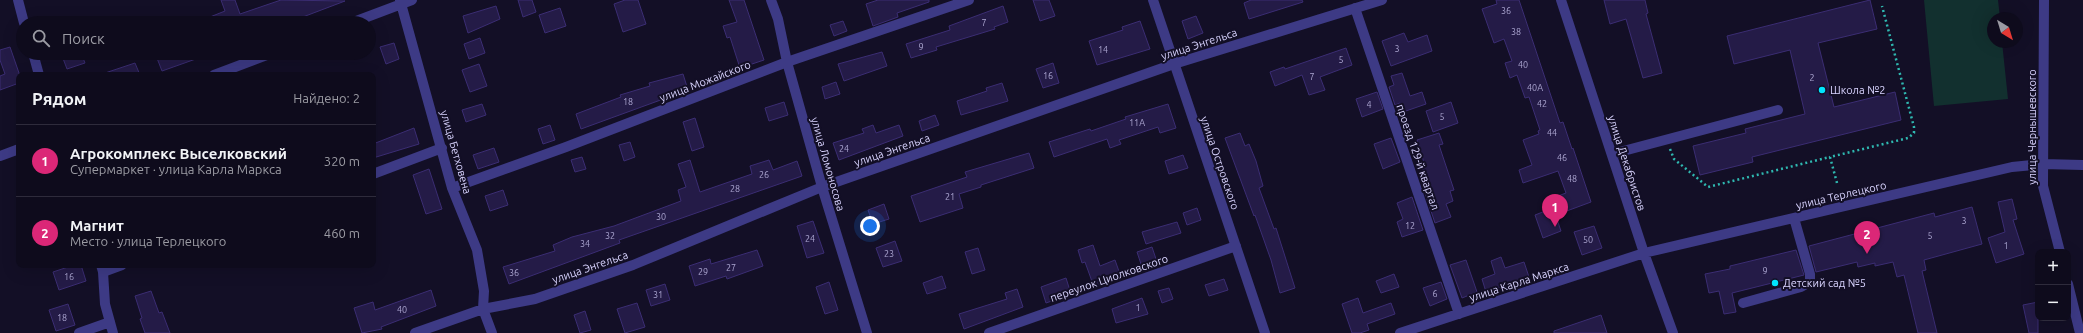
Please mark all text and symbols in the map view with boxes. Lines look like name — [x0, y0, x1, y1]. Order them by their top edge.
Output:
house number: 36 — [1501, 6, 1511, 16]
north arrow — [1987, 12, 2023, 48]
search box — [16, 16, 376, 60]
house number: 7 — [981, 18, 987, 28]
street label: улица Энгельса — [1159, 26, 1239, 62]
icon: search — [30, 27, 52, 49]
house number: 38 — [1511, 27, 1521, 37]
text: Поиск — [62, 30, 105, 47]
house number: 9 — [918, 42, 924, 52]
house number: 3 — [1394, 44, 1400, 54]
house number: 14 — [1098, 45, 1108, 55]
house number: 5 — [1338, 55, 1344, 65]
street label: улица Можайского — [658, 58, 752, 104]
house number: 40 — [1518, 60, 1528, 70]
street label: улица Чернышевского — [2026, 69, 2038, 185]
house number: 16 — [1043, 71, 1053, 81]
house number: 7 — [1309, 72, 1315, 82]
house number: 2 — [1809, 73, 1815, 83]
house number: 40А — [1527, 83, 1543, 93]
place label: Школа №2 — [1830, 84, 1885, 96]
marker: Школа №2 — [1817, 85, 1827, 95]
text: Рядом — [32, 89, 87, 108]
text: Найдено: 2 — [293, 91, 360, 105]
house number: 18 — [623, 97, 633, 107]
house number: 42 — [1537, 99, 1547, 109]
house number: 4 — [1366, 100, 1372, 110]
street label: проезд 129-й квартал — [1394, 103, 1442, 211]
street label: улица Бетховена — [438, 109, 474, 195]
house number: 5 — [1439, 112, 1445, 122]
street label: улица Декабристов — [1606, 114, 1648, 212]
street label: улица Островского — [1198, 115, 1242, 211]
street label: улица Ломоносова — [809, 116, 847, 212]
house number: 11А — [1129, 118, 1145, 128]
house number: 44 — [1547, 128, 1557, 138]
street label: улица Энгельса — [853, 131, 931, 169]
house number: 24 — [839, 144, 849, 154]
text: Агрокомплекс Выселковский — [70, 145, 287, 162]
house number: 46 — [1557, 153, 1567, 163]
text: 1 — [41, 154, 49, 168]
text: 320 m — [324, 154, 360, 168]
text: Супермаркет · улица Карла Маркса — [70, 162, 282, 176]
house number: 26 — [759, 170, 769, 180]
house number: 48 — [1567, 174, 1577, 184]
street label: улица Терлецкого — [1795, 179, 1887, 211]
house number: 28 — [730, 184, 740, 194]
house number: 21 — [945, 192, 955, 202]
pin: 1 — [1542, 194, 1568, 227]
house number: 30 — [656, 212, 666, 222]
your location — [860, 216, 880, 236]
house number: 3 — [1961, 216, 1967, 226]
text: Магнит — [70, 217, 124, 234]
house number: 12 — [1405, 221, 1415, 231]
pin: 2 — [1854, 221, 1880, 254]
text: 2 — [41, 226, 49, 240]
text: 460 m — [324, 226, 360, 240]
house number: 32 — [605, 231, 615, 241]
house number: 5 — [1927, 231, 1933, 241]
text: Место · улица Терлецкого — [70, 234, 226, 248]
house number: 24 — [805, 234, 815, 244]
house number: 50 — [1583, 235, 1593, 245]
house number: 34 — [580, 239, 590, 249]
house number: 1 — [2003, 241, 2009, 251]
street label: улица Энгельса — [551, 248, 629, 286]
house number: 23 — [884, 249, 894, 259]
map controls — [2035, 249, 2071, 321]
button: + — [2035, 249, 2071, 285]
street label: переулок Циолковского — [1048, 252, 1170, 304]
street label: улица Карла Маркса — [1468, 260, 1570, 304]
house number: 27 — [726, 263, 736, 273]
house number: 9 — [1762, 266, 1768, 276]
house number: 29 — [698, 267, 708, 277]
house number: 36 — [509, 268, 519, 278]
house number: 16 — [64, 272, 74, 282]
place label: Детский сад №5 — [1783, 277, 1866, 289]
marker: Детский сад №5 — [1770, 278, 1780, 288]
button: − — [2035, 285, 2071, 321]
house number: 6 — [1432, 289, 1438, 299]
house number: 31 — [653, 290, 663, 300]
house number: 1 — [1135, 303, 1141, 313]
house number: 40 — [397, 305, 407, 315]
house number: 18 — [57, 313, 67, 323]

